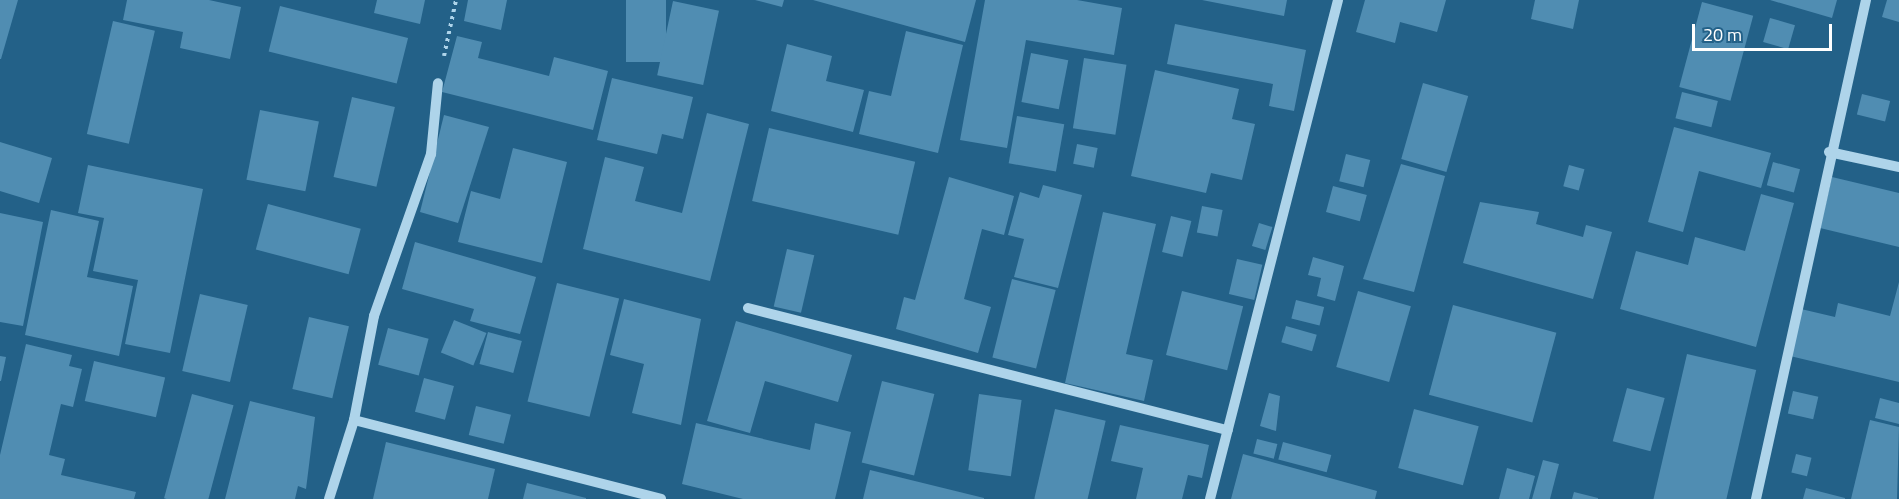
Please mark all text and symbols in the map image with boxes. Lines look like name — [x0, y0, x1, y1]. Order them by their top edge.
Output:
scale bar — [1695, 12, 1834, 50]
text: 20 m — [1703, 21, 1742, 48]

